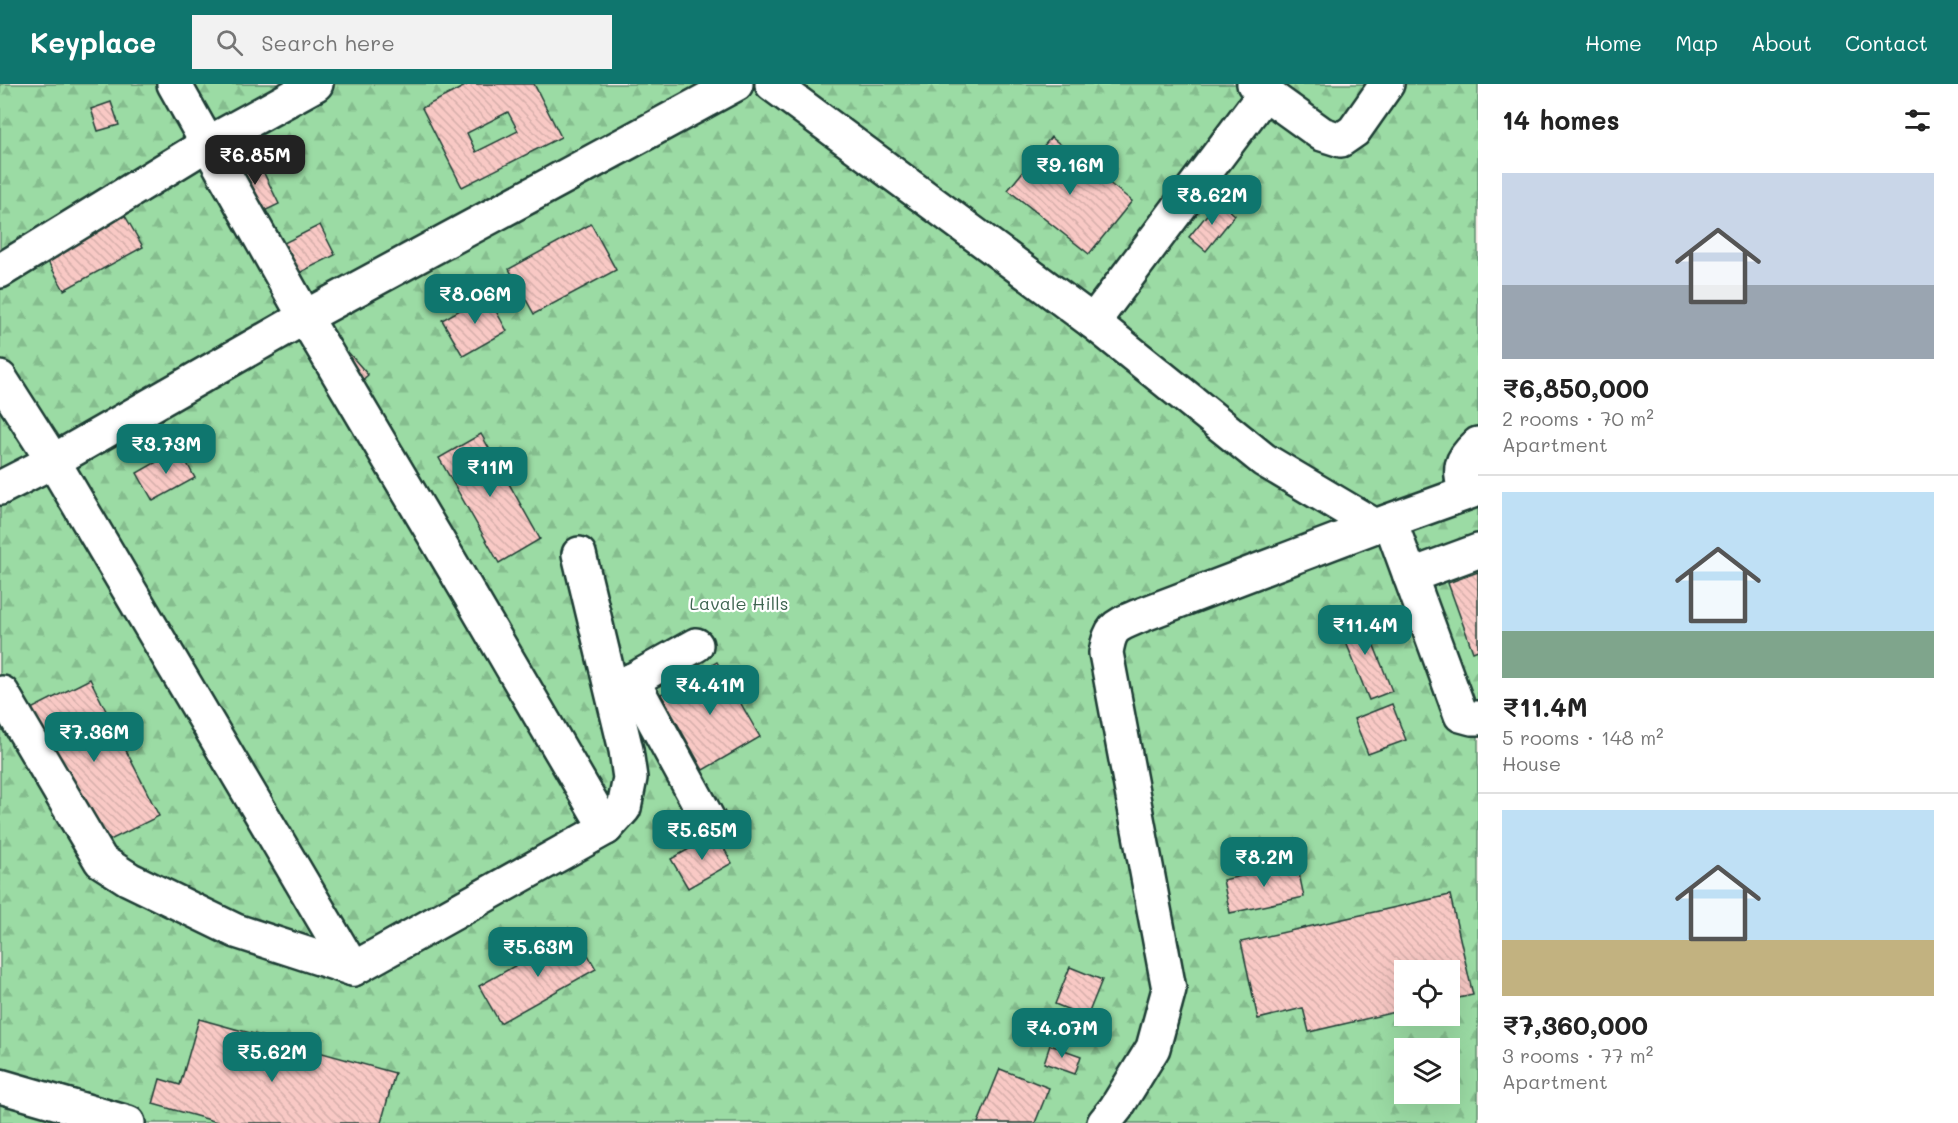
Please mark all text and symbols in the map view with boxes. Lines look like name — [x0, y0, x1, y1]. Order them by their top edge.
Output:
search box — [192, 15, 612, 69]
text: Keyplace — [30, 24, 156, 60]
icon: search — [213, 26, 246, 59]
text: Search here — [261, 28, 395, 57]
text: Home — [1585, 29, 1642, 56]
text: Map — [1675, 29, 1718, 56]
text: About — [1751, 29, 1812, 56]
text: Contact — [1845, 29, 1928, 56]
text: 14 homes — [1502, 103, 1620, 137]
icon: filters — [1901, 104, 1934, 137]
pin: ₹6.85M — [206, 135, 304, 186]
text: ₹6.85M — [219, 141, 291, 167]
pin: ₹9.16M — [1021, 145, 1119, 196]
text: ₹9.16M — [1036, 151, 1104, 177]
pin: ₹8.62M — [1163, 175, 1261, 226]
text: ₹8.62M — [1176, 181, 1248, 207]
icon: home — [1664, 212, 1772, 320]
pin: ₹8.06M — [426, 274, 524, 325]
text: ₹8.06M — [439, 280, 511, 306]
text: ₹6,850,000 — [1502, 371, 1649, 405]
text: 2 rooms · 70 m² — [1502, 405, 1654, 431]
pin: ₹3.73M — [117, 424, 215, 475]
text: ₹3.73M — [131, 430, 201, 456]
text: Apartment — [1502, 431, 1608, 457]
pin: ₹11M — [454, 447, 526, 498]
text: ₹11M — [466, 453, 514, 479]
icon: home — [1664, 531, 1772, 639]
park label: Lavale Hills — [690, 591, 788, 615]
pin: ₹11.4M — [1316, 605, 1414, 656]
text: ₹11.4M — [1332, 611, 1398, 637]
pin: ₹4.41M — [661, 665, 759, 716]
text: ₹4.41M — [675, 671, 745, 697]
text: ₹11.4M — [1502, 690, 1588, 724]
pin: ₹7.36M — [45, 712, 143, 763]
text: ₹7.36M — [59, 718, 129, 744]
text: 5 rooms · 148 m² — [1502, 724, 1664, 750]
text: House — [1502, 750, 1561, 776]
pin: ₹5.65M — [653, 810, 751, 861]
text: ₹5.65M — [666, 816, 738, 842]
pin: ₹8.2M — [1222, 837, 1306, 888]
text: ₹8.2M — [1234, 843, 1294, 869]
icon: home — [1664, 849, 1772, 957]
pin: ₹5.63M — [489, 927, 587, 978]
text: ₹5.63M — [502, 933, 574, 959]
map controls — [1394, 960, 1460, 1104]
button: locate — [1394, 960, 1460, 1026]
pin: ₹4.07M — [1013, 1008, 1111, 1059]
text: ₹7,360,000 — [1502, 1008, 1648, 1042]
text: ₹4.07M — [1026, 1014, 1098, 1040]
pin: ₹5.62M — [223, 1032, 321, 1083]
text: ₹5.62M — [237, 1038, 307, 1064]
button: layers — [1394, 1038, 1460, 1104]
text: 3 rooms · 77 m² — [1502, 1042, 1653, 1068]
text: Apartment — [1502, 1068, 1608, 1094]

